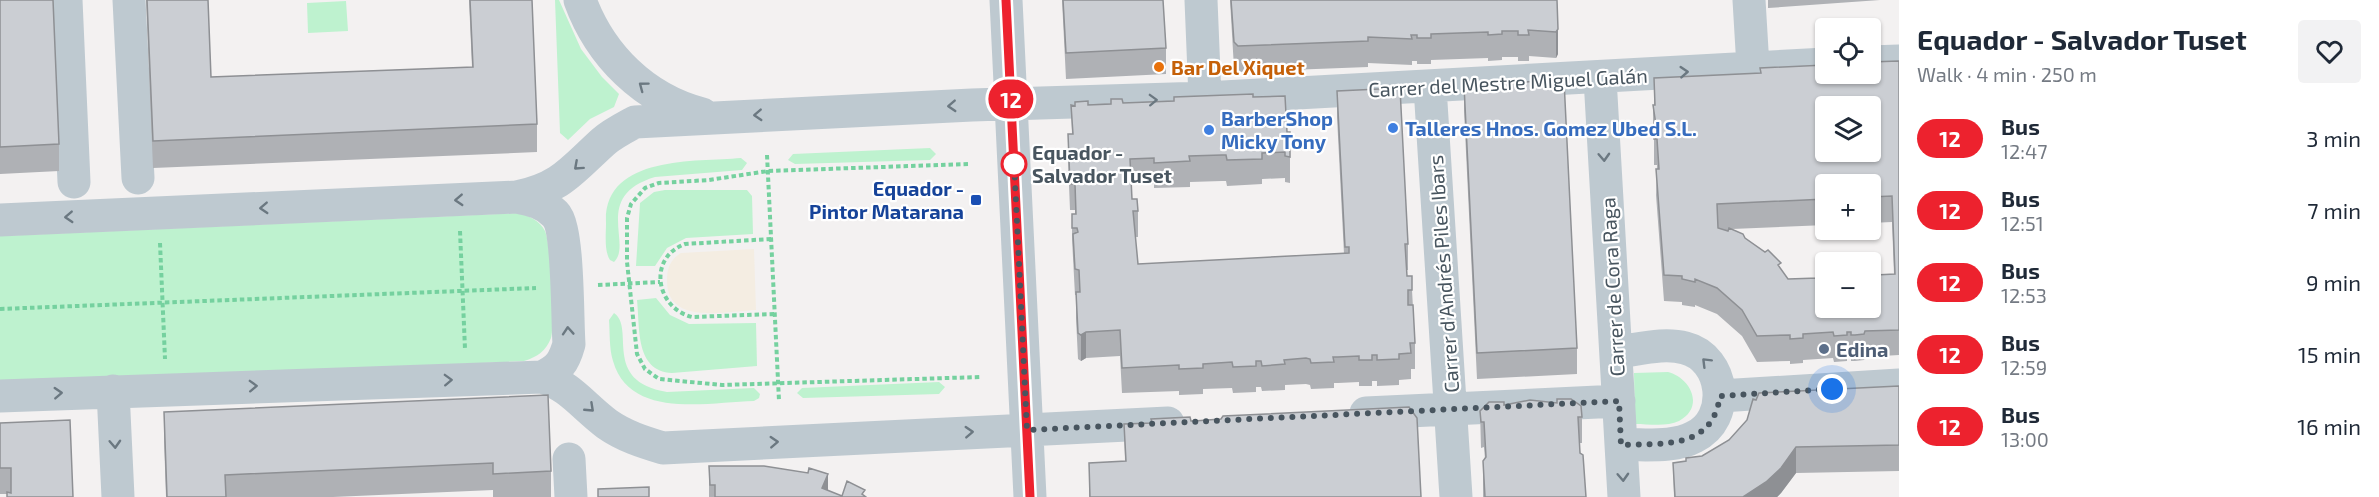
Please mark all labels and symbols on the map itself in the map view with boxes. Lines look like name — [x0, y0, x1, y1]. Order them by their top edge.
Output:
place label: Bar Del Xiquet — [1171, 55, 1305, 79]
marker: Bar Del Xiquet — [1152, 60, 1166, 74]
street label: Carrer del Mestre Miguel Galán — [1368, 63, 1648, 101]
one-way arrow — [1679, 65, 1688, 78]
line badge: 12 — [984, 80, 1038, 118]
one-way arrow — [639, 82, 650, 93]
one-way arrow — [1149, 94, 1158, 106]
one-way arrow — [948, 99, 957, 112]
place label: BarberShop Micky Tony — [1221, 106, 1333, 154]
one-way arrow — [753, 109, 762, 122]
place label: Talleres Hnos. Gomez Ubed S.L. — [1405, 116, 1697, 140]
marker: Talleres Hnos. Gomez Ubed S.L. — [1386, 121, 1400, 135]
marker: BarberShop Micky Tony — [1202, 123, 1216, 137]
place label: Equador - Salvador Tuset — [1032, 140, 1172, 187]
marker: Equador - Salvador Tuset — [1001, 151, 1027, 177]
one-way arrow — [1598, 152, 1611, 161]
street label: Carrer d'Andrés Piles Ibars — [1423, 154, 1463, 394]
one-way arrow — [574, 159, 585, 170]
place label: Equador - Pintor Matarana — [809, 176, 964, 223]
one-way arrow — [454, 193, 463, 206]
marker: Equador - Pintor Matarana — [969, 193, 983, 207]
street label: Carrer de Cora Raga — [1595, 197, 1629, 377]
one-way arrow — [260, 202, 269, 215]
one-way arrow — [65, 210, 74, 223]
one-way arrow — [562, 327, 575, 336]
place label: Edina — [1836, 337, 1888, 361]
marker: Edina — [1817, 342, 1831, 356]
one-way arrow — [1702, 358, 1712, 369]
one-way arrow — [444, 374, 453, 387]
your location — [1817, 374, 1847, 404]
one-way arrow — [249, 380, 258, 393]
one-way arrow — [54, 387, 63, 400]
one-way arrow — [584, 401, 594, 412]
one-way arrow — [964, 426, 973, 439]
one-way arrow — [769, 436, 778, 449]
one-way arrow — [109, 439, 122, 448]
one-way arrow — [1616, 473, 1629, 482]

